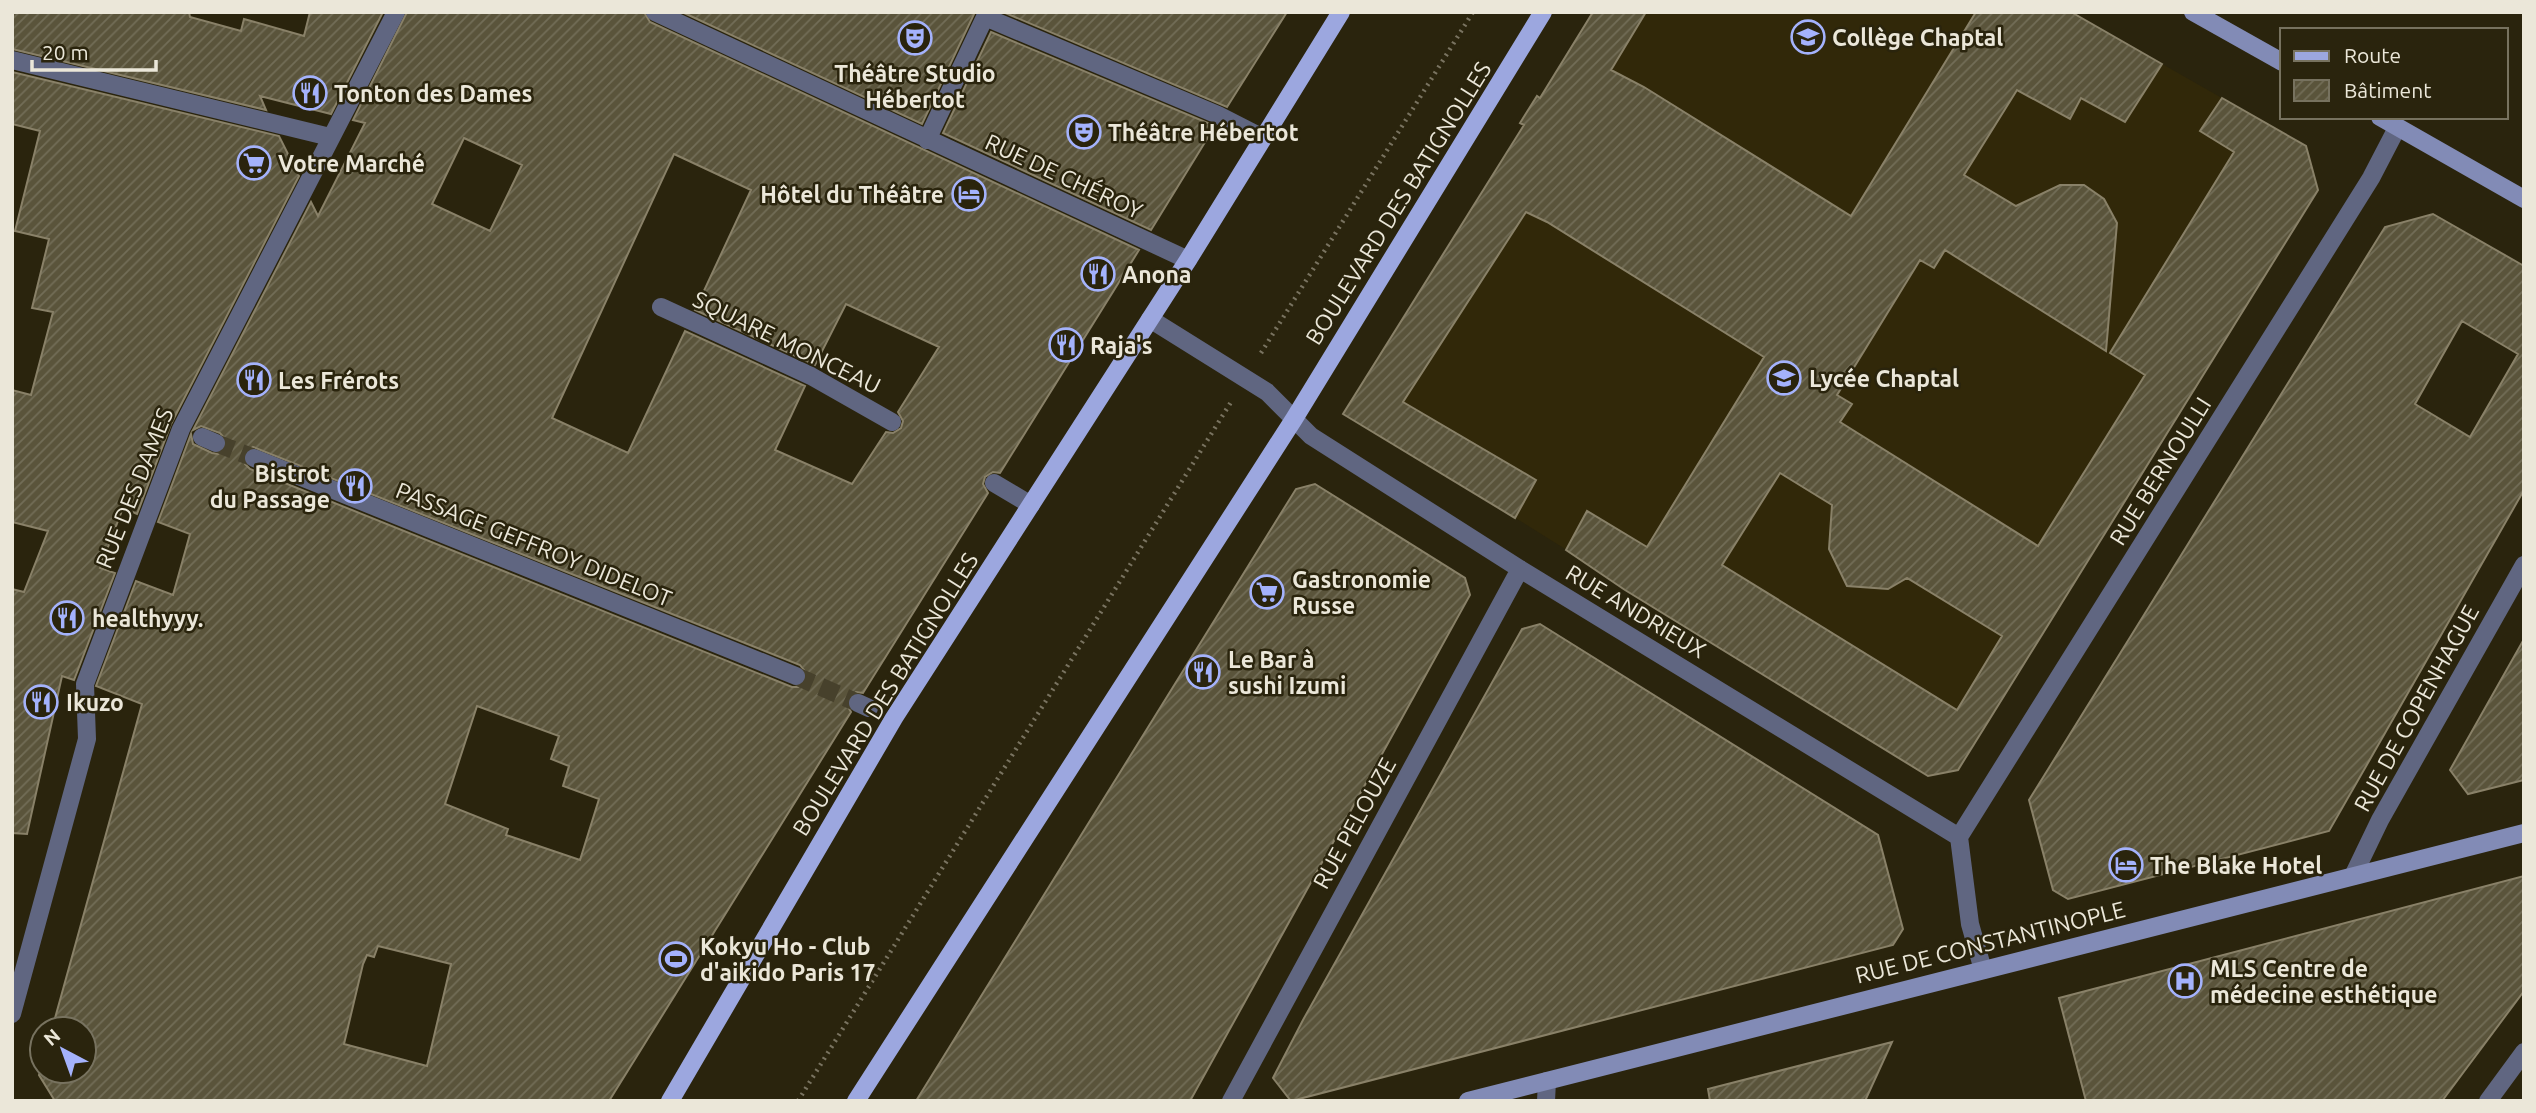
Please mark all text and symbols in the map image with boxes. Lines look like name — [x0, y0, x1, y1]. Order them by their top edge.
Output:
school or university icon: Collège Chaptal — [1789, 18, 1827, 56]
theatre icon: Théâtre Studio Hébertot — [896, 19, 934, 57]
place label: Collège Chaptal — [1832, 25, 2003, 50]
scale bar — [32, 28, 156, 72]
legend — [2280, 28, 2508, 119]
text: 20 m — [42, 40, 89, 64]
text: Route — [2344, 43, 2401, 67]
street label: BOULEVARD DES BATIGNOLLES — [1300, 57, 1496, 349]
place label: Théâtre Studio Hébertot — [834, 61, 996, 112]
restaurant icon: Tonton des Dames — [291, 74, 329, 112]
text: Bâtiment — [2344, 78, 2431, 102]
place label: Tonton des Dames — [334, 81, 532, 106]
theatre icon: Théâtre Hébertot — [1065, 113, 1103, 151]
place label: Théâtre Hébertot — [1108, 120, 1299, 145]
street label: RUE DE CHÉROY — [982, 128, 1148, 224]
supermarket icon: Votre Marché — [235, 144, 273, 182]
place label: Votre Marché — [278, 151, 425, 176]
hotel icon: Hôtel du Théâtre — [950, 175, 988, 213]
place label: Hôtel du Théâtre — [760, 182, 944, 207]
restaurant icon: Anona — [1079, 255, 1117, 293]
place label: Anona — [1122, 262, 1191, 287]
street label: SQUARE MONCEAU — [689, 286, 885, 398]
restaurant icon: Raja's — [1047, 326, 1085, 364]
place label: Raja's — [1090, 333, 1153, 358]
school or university icon: Lycée Chaptal — [1765, 359, 1803, 397]
restaurant icon: Les Frérots — [235, 361, 273, 399]
place label: Lycée Chaptal — [1809, 366, 1959, 391]
place label: Les Frérots — [278, 368, 399, 393]
street label: RUE BERNOULLI — [2105, 393, 2215, 549]
street label: RUE DES DAMES — [90, 404, 178, 572]
place label: Bistrot du Passage — [210, 461, 330, 512]
restaurant icon: Bistrot du Passage — [336, 467, 374, 505]
street label: PASSAGE GEFFROY DIDELOT — [392, 477, 676, 611]
street label: BOULEVARD DES BATIGNOLLES — [787, 548, 983, 840]
street label: RUE ANDRIEUX — [1562, 559, 1710, 663]
place label: Gastronomie Russe — [1292, 567, 1431, 618]
supermarket icon: Gastronomie Russe — [1248, 573, 1286, 611]
restaurant icon: healthyyy. — [48, 599, 86, 637]
street label: RUE DE COPENHAGUE — [2349, 600, 2483, 816]
place label: healthyyy. — [92, 606, 203, 631]
place label: Le Bar à sushi Izumi — [1228, 647, 1346, 698]
restaurant icon: Le Bar à sushi Izumi — [1184, 653, 1222, 691]
restaurant icon: Ikuzo — [22, 683, 60, 721]
place label: Ikuzo — [66, 690, 124, 715]
street label: RUE PELOUZE — [1308, 753, 1400, 893]
hotel icon: The Blake Hotel — [2107, 846, 2145, 884]
place label: The Blake Hotel — [2150, 853, 2322, 878]
street label: RUE DE CONSTANTINOPLE — [1853, 896, 2127, 988]
place label: Kokyu Ho - Club d'aikido Paris 17 — [700, 934, 875, 985]
sports icon: Kokyu Ho - Club d'aikido Paris 17 — [657, 940, 695, 978]
place label: MLS Centre de médecine esthétique — [2210, 956, 2437, 1007]
hospital icon: MLS Centre de médecine esthétique — [2166, 962, 2204, 1000]
north arrow — [28, 1015, 98, 1085]
text: N — [39, 1024, 64, 1050]

